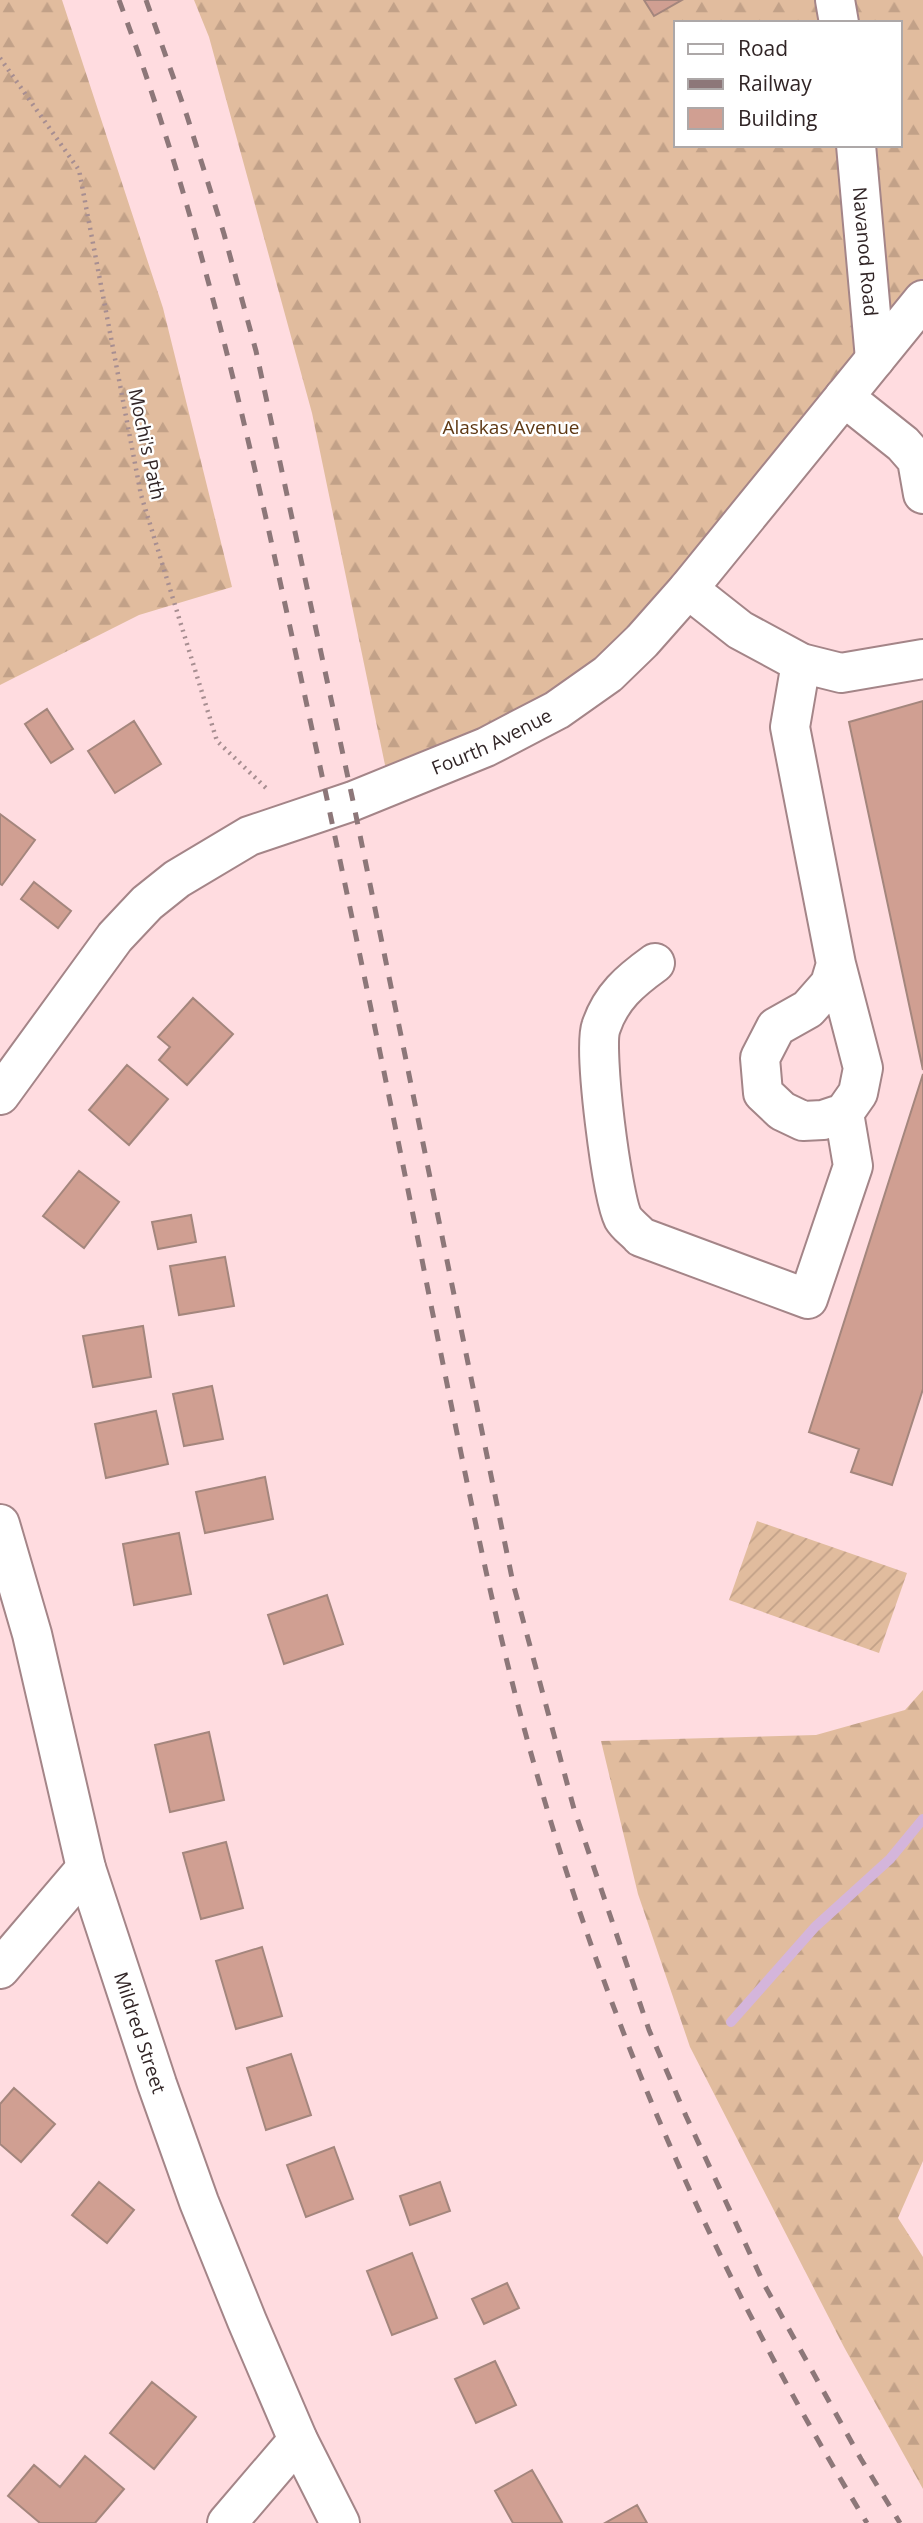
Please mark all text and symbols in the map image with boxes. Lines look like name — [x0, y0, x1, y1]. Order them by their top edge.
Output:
legend — [674, 21, 902, 147]
text: Road — [738, 34, 788, 62]
text: Railway — [738, 69, 812, 97]
text: Building — [738, 104, 817, 132]
street label: Navanod Road — [847, 186, 884, 317]
street label: Mochi's Path — [123, 386, 171, 502]
park label: Alaskas Avenue — [442, 414, 580, 440]
street label: Fourth Avenue — [428, 702, 556, 781]
street label: Mildred Street — [108, 1969, 172, 2097]

